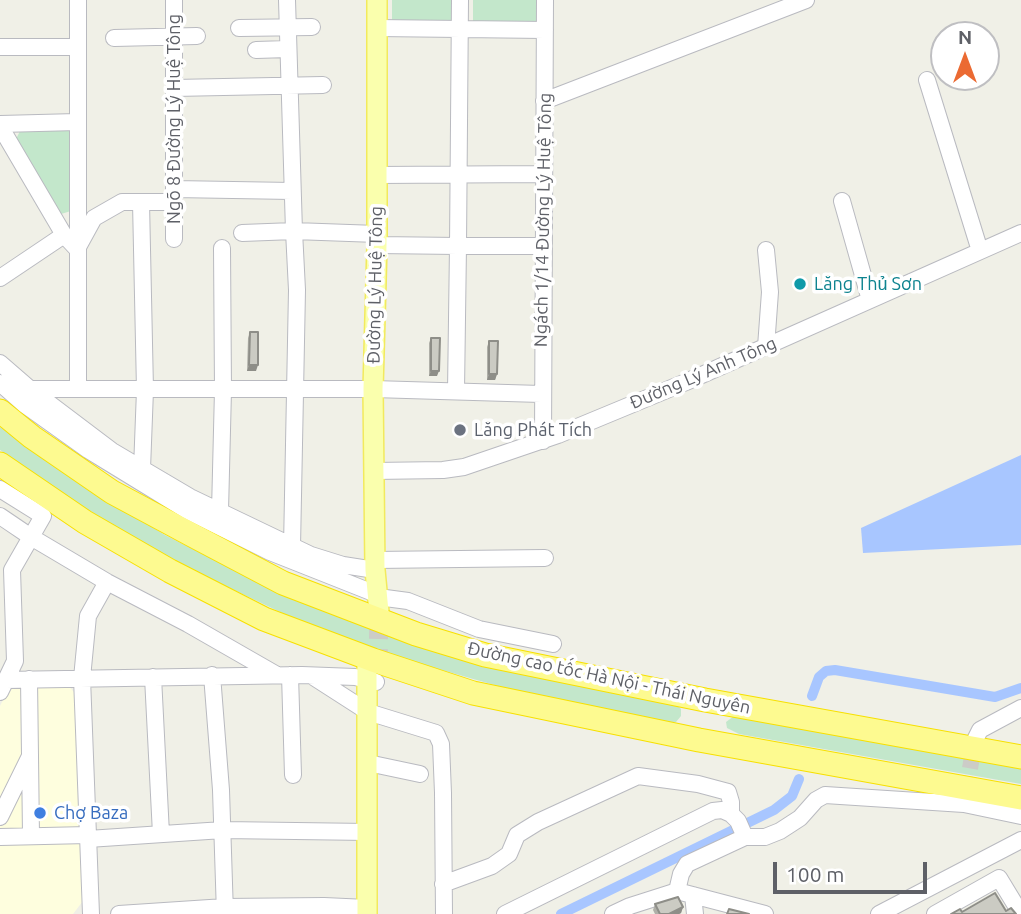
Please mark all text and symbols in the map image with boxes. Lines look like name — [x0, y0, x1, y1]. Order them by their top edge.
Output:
street label: Ngõ 8 Đường Lý Huệ Tông — [163, 14, 185, 224]
north arrow — [930, 21, 1000, 91]
text: N — [958, 26, 972, 48]
street label: Ngách 1/14 Đường Lý Huệ Tông — [530, 93, 556, 347]
street label: Đường Lý Huệ Tông — [363, 206, 387, 364]
place label: Lăng Thủ Sơn — [814, 273, 922, 295]
marker: Lăng Thủ Sơn — [792, 276, 808, 292]
street label: Đường Lý Anh Tông — [626, 332, 780, 414]
place label: Lăng Phát Tích — [474, 419, 592, 441]
marker: Lăng Phát Tích — [452, 422, 468, 438]
street label: Đường cao tốc Hà Nội - Thái Nguyên — [466, 637, 752, 719]
place label: Chợ Baza — [54, 802, 128, 824]
marker: Chợ Baza — [32, 805, 48, 821]
scale bar — [776, 848, 930, 892]
text: 100 m — [786, 862, 844, 886]

